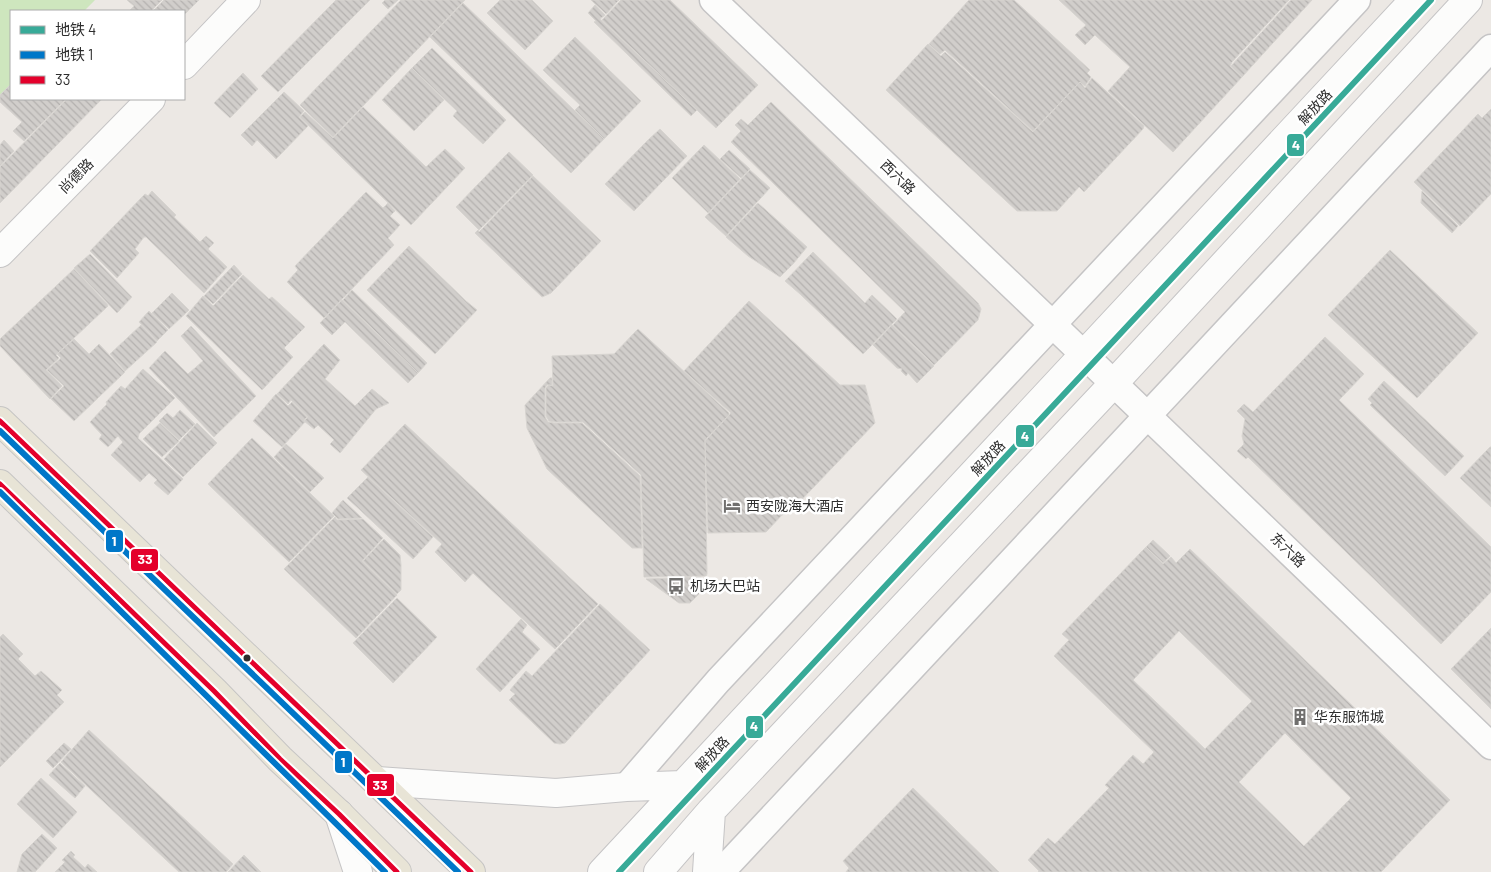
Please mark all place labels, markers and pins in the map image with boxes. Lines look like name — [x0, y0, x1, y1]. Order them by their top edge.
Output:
hotel icon: 西安陇海大酒店 — [722, 496, 742, 516]
place label: 西安陇海大酒店 — [746, 497, 844, 514]
bus stop icon: 机场大巴站 — [666, 576, 686, 596]
place label: 机场大巴站 — [690, 577, 760, 594]
unlabelled marker — [242, 653, 252, 663]
building icon: 华东服饰城 — [1290, 707, 1310, 727]
place label: 华东服饰城 — [1314, 708, 1384, 725]

